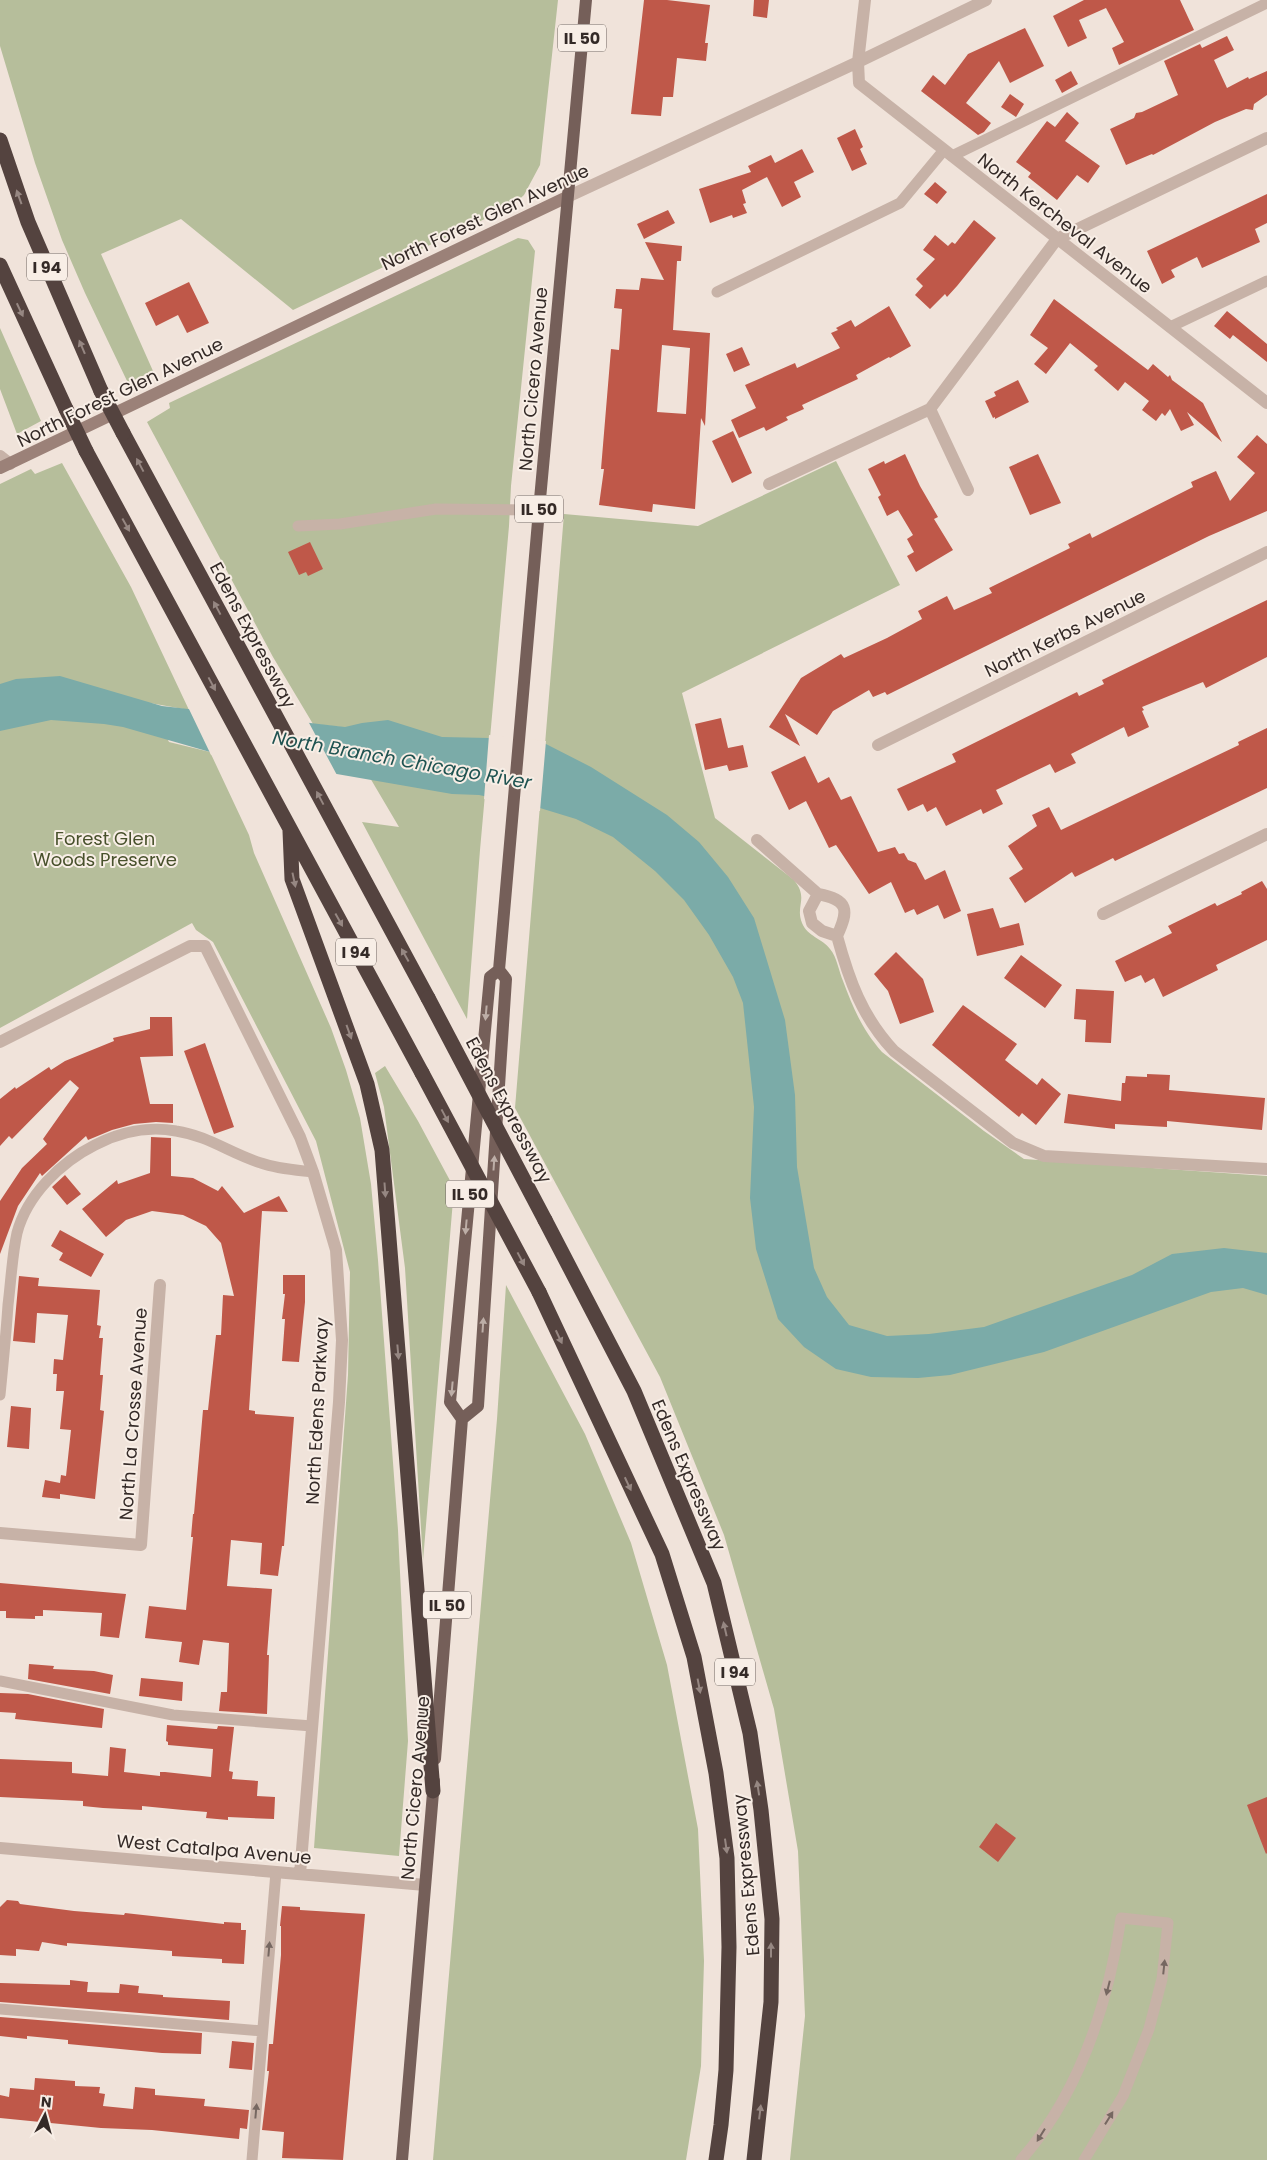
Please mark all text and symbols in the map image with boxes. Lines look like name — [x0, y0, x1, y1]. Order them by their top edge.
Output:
road number: IL 50 — [558, 24, 606, 52]
street label: North Kercheval Avenue — [973, 147, 1157, 299]
street label: North Forest Glen Avenue — [377, 158, 593, 276]
one-way arrow — [15, 189, 23, 204]
road number: I 94 — [27, 253, 67, 280]
street label: North Cicero Avenue — [512, 286, 554, 472]
one-way arrow — [17, 303, 25, 317]
street label: North Forest Glen Avenue — [13, 331, 227, 453]
one-way arrow — [77, 340, 85, 354]
one-way arrow — [136, 457, 144, 472]
road number: IL 50 — [515, 496, 563, 522]
one-way arrow — [122, 517, 130, 532]
street label: Edens Expressway — [204, 558, 302, 712]
street label: North Kerbs Avenue — [980, 583, 1150, 683]
one-way arrow — [213, 600, 221, 615]
one-way arrow — [208, 677, 216, 691]
water label: North Branch Chicago River — [270, 724, 535, 796]
one-way arrow — [316, 791, 324, 806]
park label: Forest Glen Woods Preserve — [33, 826, 177, 872]
one-way arrow — [290, 872, 298, 887]
one-way arrow — [335, 913, 343, 927]
road number: I 94 — [336, 939, 376, 966]
one-way arrow — [401, 948, 409, 963]
one-way arrow — [482, 1005, 490, 1021]
one-way arrow — [345, 1025, 353, 1040]
street label: Edens Expressway — [460, 1033, 558, 1187]
one-way arrow — [441, 1108, 449, 1123]
one-way arrow — [490, 1155, 498, 1171]
road number: IL 50 — [446, 1180, 494, 1208]
one-way arrow — [381, 1182, 389, 1198]
one-way arrow — [462, 1220, 470, 1236]
one-way arrow — [517, 1252, 525, 1266]
street label: North La Crosse Avenue — [113, 1307, 153, 1521]
street label: North Edens Parkway — [300, 1317, 334, 1505]
one-way arrow — [479, 1317, 487, 1333]
one-way arrow — [556, 1330, 564, 1344]
one-way arrow — [394, 1344, 402, 1360]
one-way arrow — [447, 1381, 455, 1397]
street label: Edens Expressway — [646, 1396, 732, 1554]
one-way arrow — [625, 1477, 633, 1491]
road number: IL 50 — [423, 1592, 471, 1618]
one-way arrow — [721, 1621, 729, 1636]
road number: I 94 — [715, 1658, 755, 1685]
one-way arrow — [696, 1678, 704, 1694]
street label: North Cicero Avenue — [394, 1695, 436, 1881]
one-way arrow — [754, 1780, 762, 1796]
street label: Edens Expressway — [726, 1793, 766, 1957]
street label: West Catalpa Avenue — [116, 1828, 312, 1870]
one-way arrow — [722, 1838, 730, 1854]
one-way arrow — [266, 1941, 274, 1957]
one-way arrow — [768, 1941, 776, 1957]
one-way arrow — [1160, 1958, 1168, 1974]
one-way arrow — [1103, 1980, 1111, 1995]
north arrow — [20, 2090, 70, 2140]
text: N — [40, 2092, 53, 2113]
one-way arrow — [252, 2103, 260, 2119]
one-way arrow — [756, 2103, 764, 2119]
one-way arrow — [1105, 2112, 1114, 2125]
one-way arrow — [1036, 2129, 1046, 2142]

